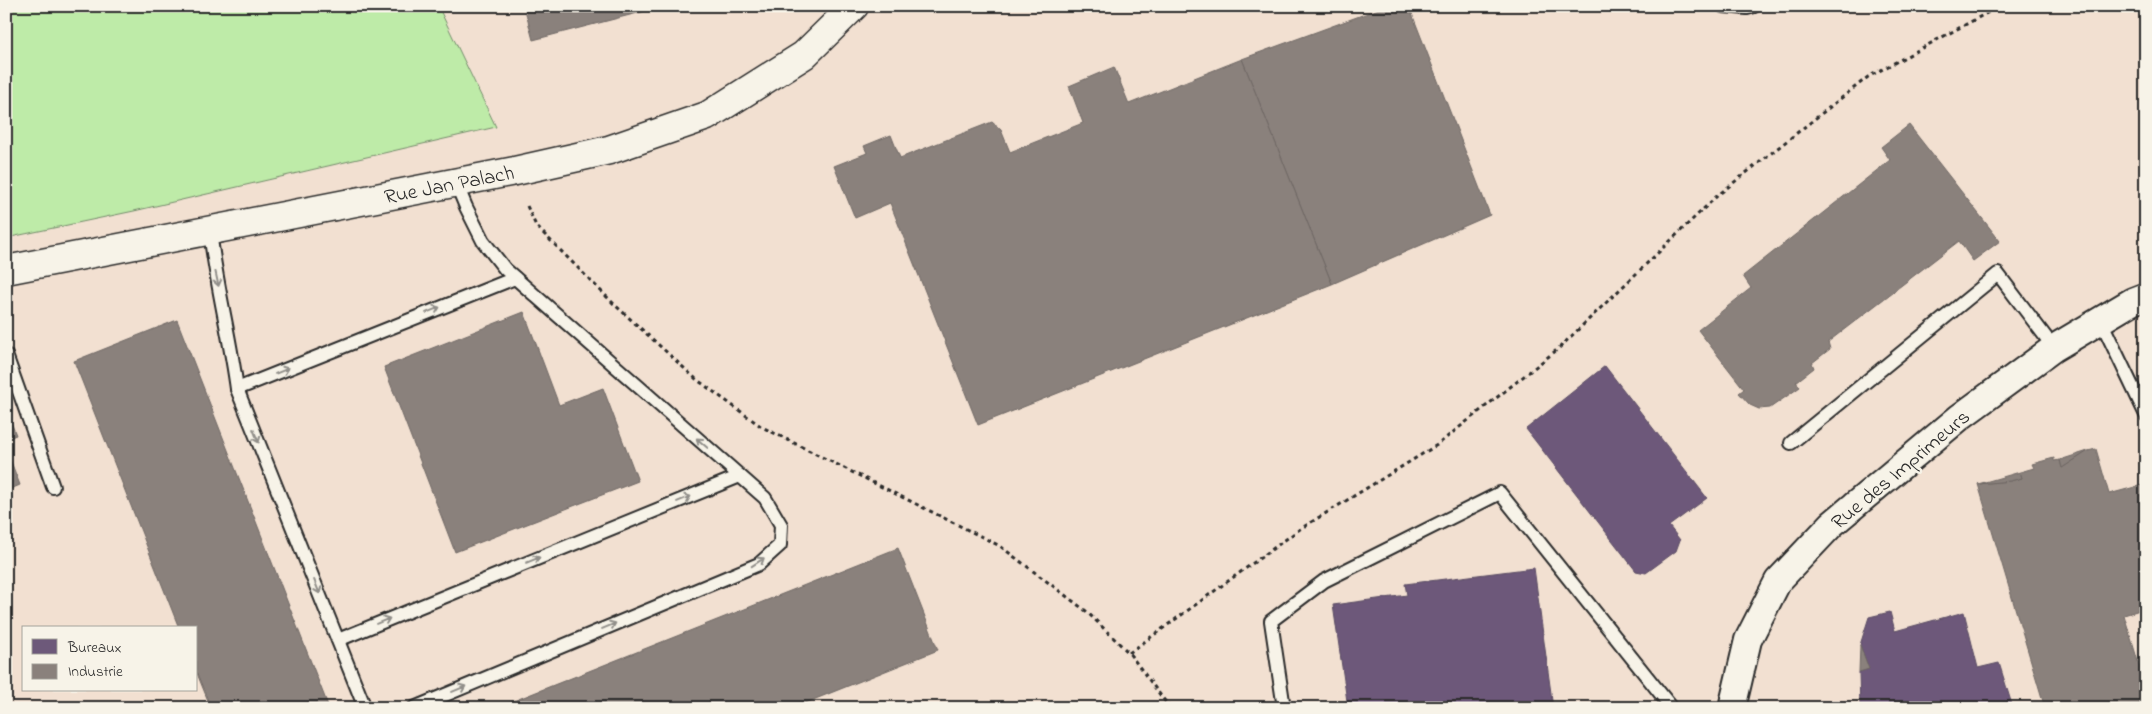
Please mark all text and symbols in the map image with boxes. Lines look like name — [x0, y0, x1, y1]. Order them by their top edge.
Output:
street label: Rue Jan Palach — [382, 159, 517, 213]
one-way arrow — [213, 271, 223, 287]
one-way arrow — [425, 305, 440, 315]
one-way arrow — [274, 366, 289, 375]
street label: Rue des Imprimeurs — [1825, 403, 1977, 538]
one-way arrow — [252, 428, 261, 443]
one-way arrow — [696, 437, 709, 449]
one-way arrow — [676, 493, 691, 503]
one-way arrow — [525, 555, 541, 564]
one-way arrow — [751, 557, 765, 567]
one-way arrow — [312, 579, 322, 594]
one-way arrow — [375, 616, 390, 626]
one-way arrow — [601, 621, 616, 631]
legend — [22, 626, 198, 692]
text: Bureaux — [67, 637, 122, 659]
text: Industrie — [68, 661, 123, 683]
one-way arrow — [451, 684, 466, 693]

